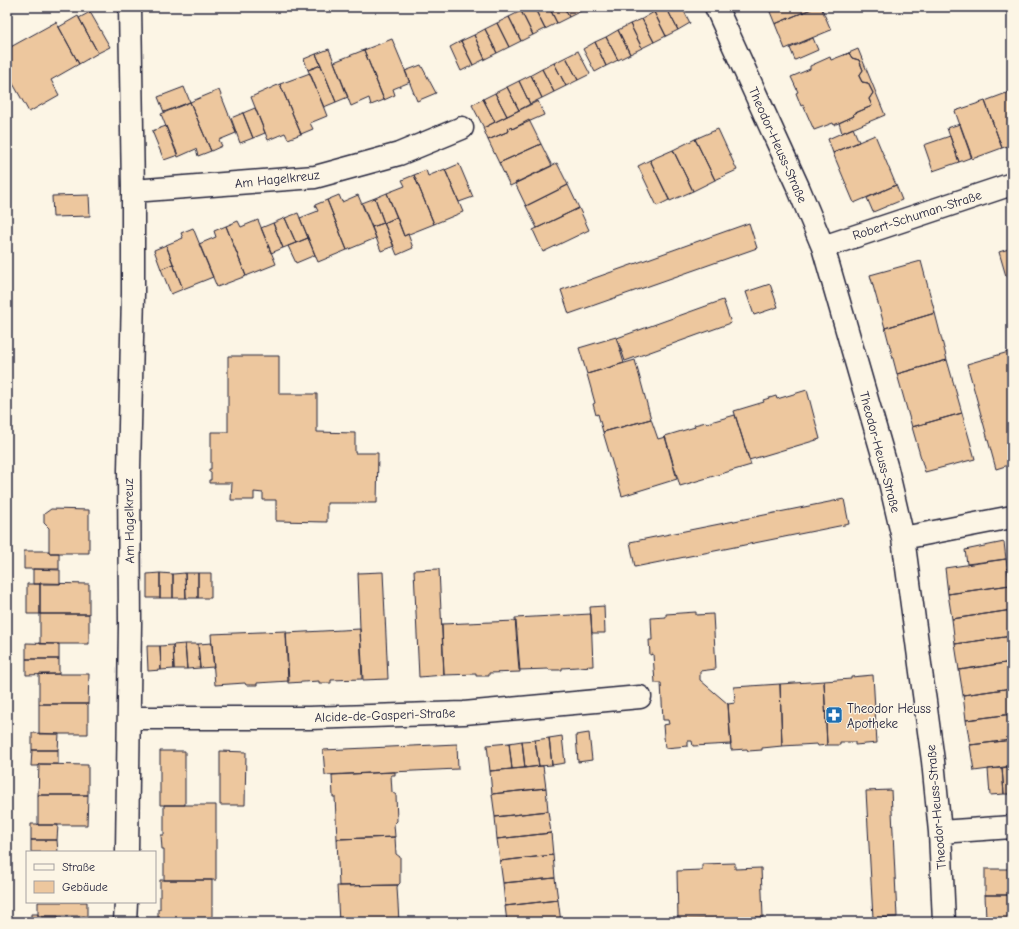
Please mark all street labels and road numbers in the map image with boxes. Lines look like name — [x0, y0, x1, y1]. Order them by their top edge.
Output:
street label: Theodor-Heuss-Straße — [746, 85, 811, 206]
street label: Am Hagelkreuz — [234, 167, 320, 191]
street label: Robert-Schuman-Straße — [851, 187, 984, 243]
street label: Theodor-Heuss-Straße — [857, 390, 904, 515]
street label: Am Hagelkreuz — [121, 478, 137, 564]
street label: Alcide-de-Gasperi-Straße — [314, 705, 456, 725]
street label: Theodor-Heuss-Straße — [923, 743, 949, 870]

